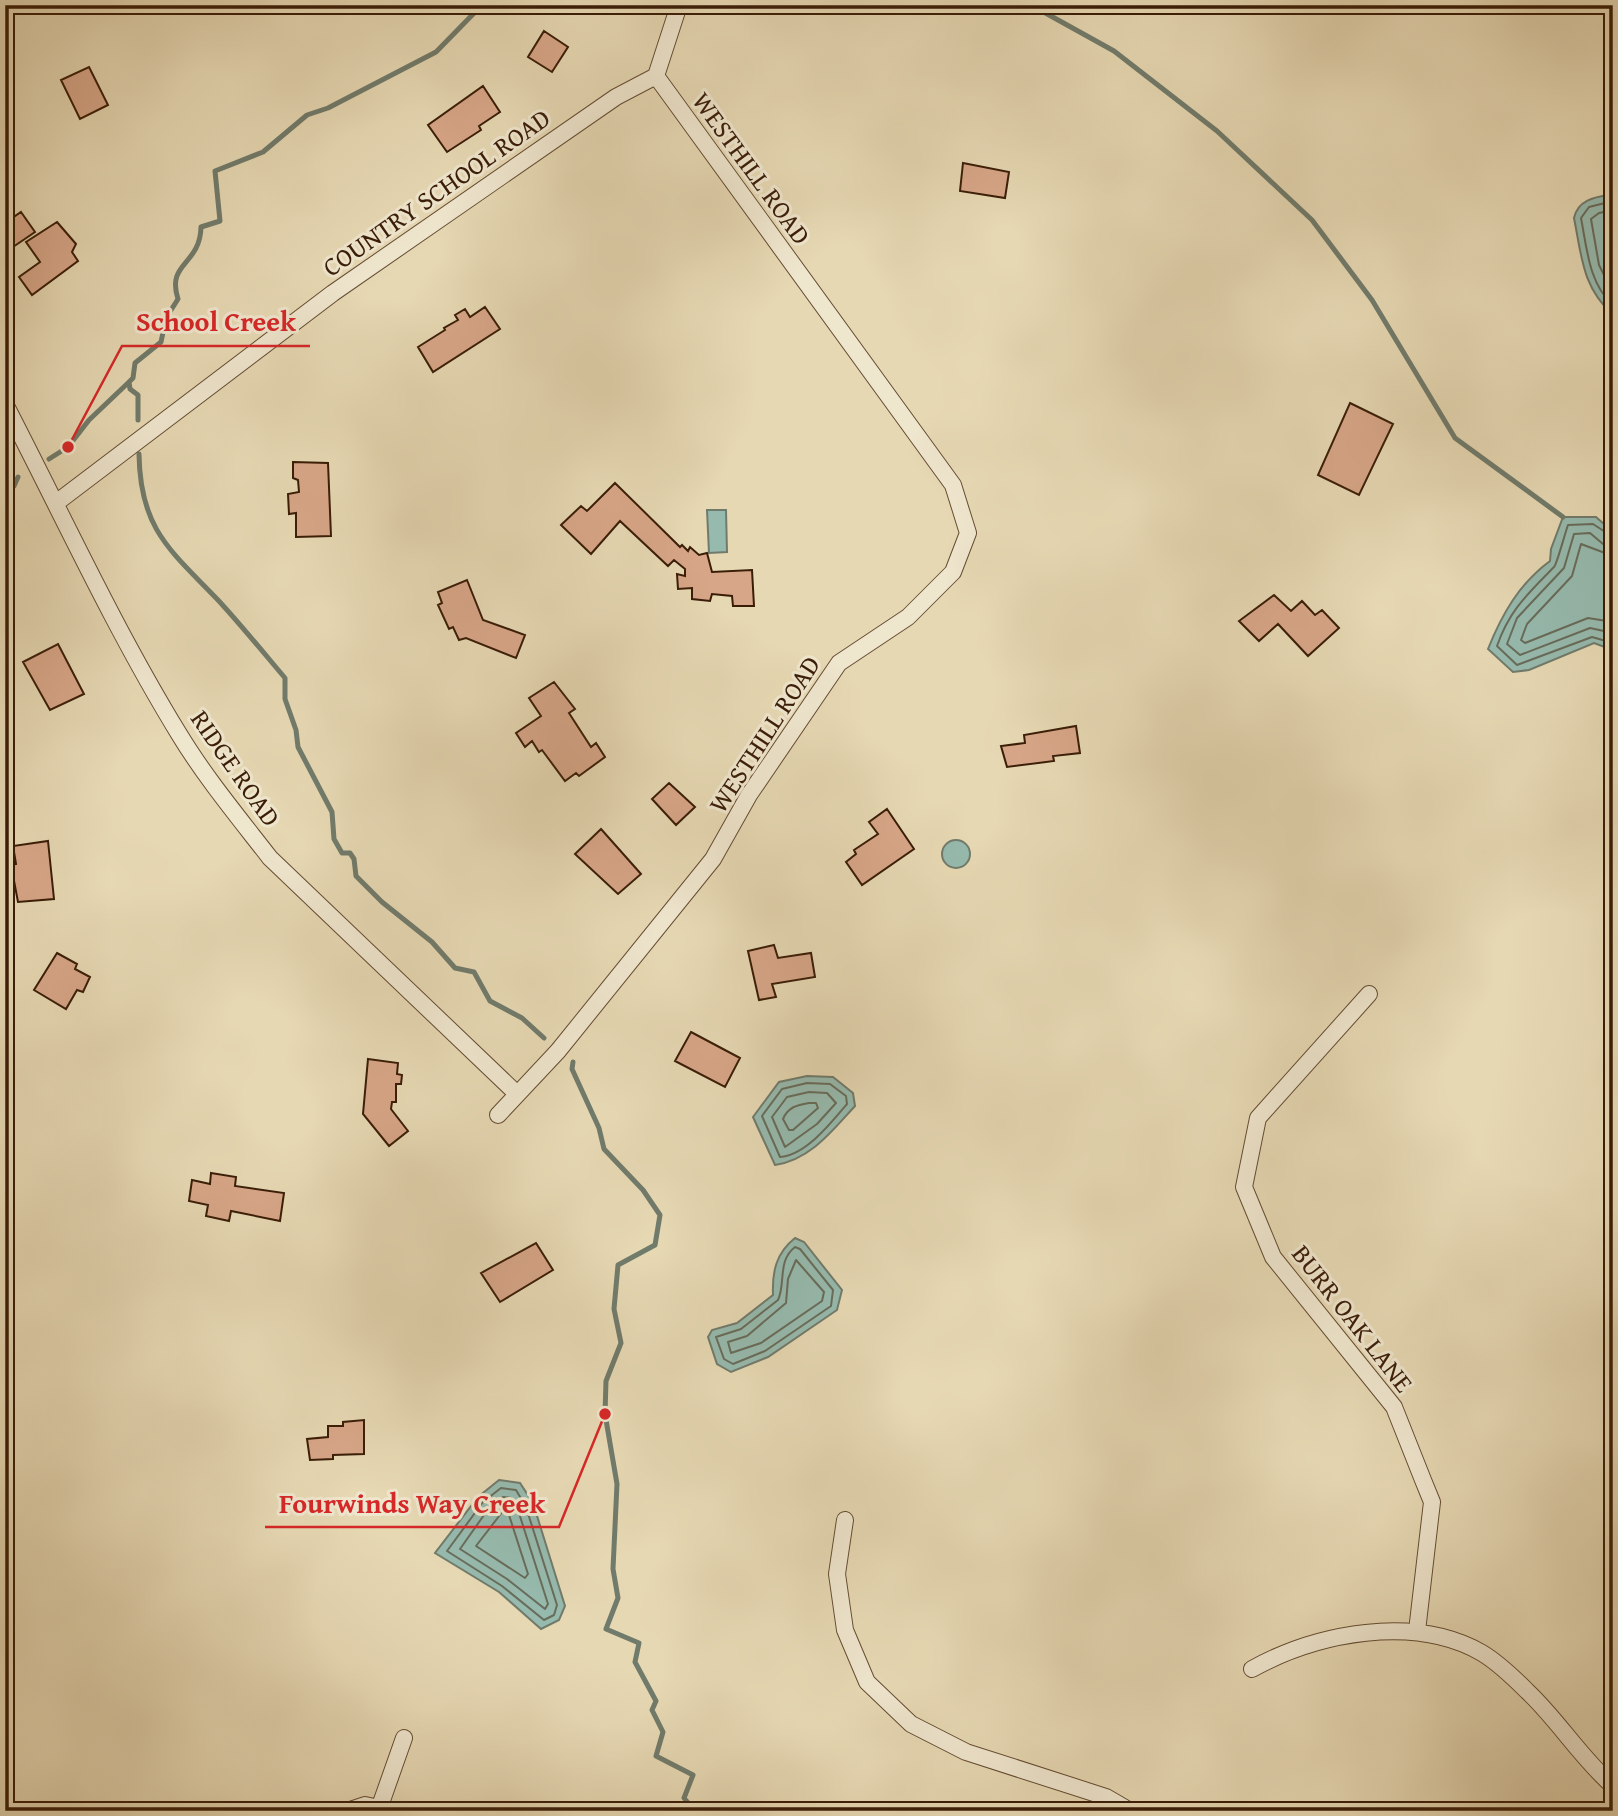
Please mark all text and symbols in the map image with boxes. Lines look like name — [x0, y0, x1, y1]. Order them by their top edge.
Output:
street label: WESTHILL ROAD — [683, 84, 821, 252]
street label: COUNTRY SCHOOL ROAD — [314, 98, 558, 286]
callout: School Creek — [122, 297, 310, 346]
text: School Creek — [136, 300, 297, 341]
street label: WESTHILL ROAD — [699, 648, 829, 820]
street label: RIDGE ROAD — [181, 702, 291, 834]
street label: BURR OAK LANE — [1283, 1236, 1423, 1400]
callout: Fourwinds Way Creek — [265, 1478, 559, 1527]
text: Fourwinds Way Creek — [279, 1482, 546, 1523]

